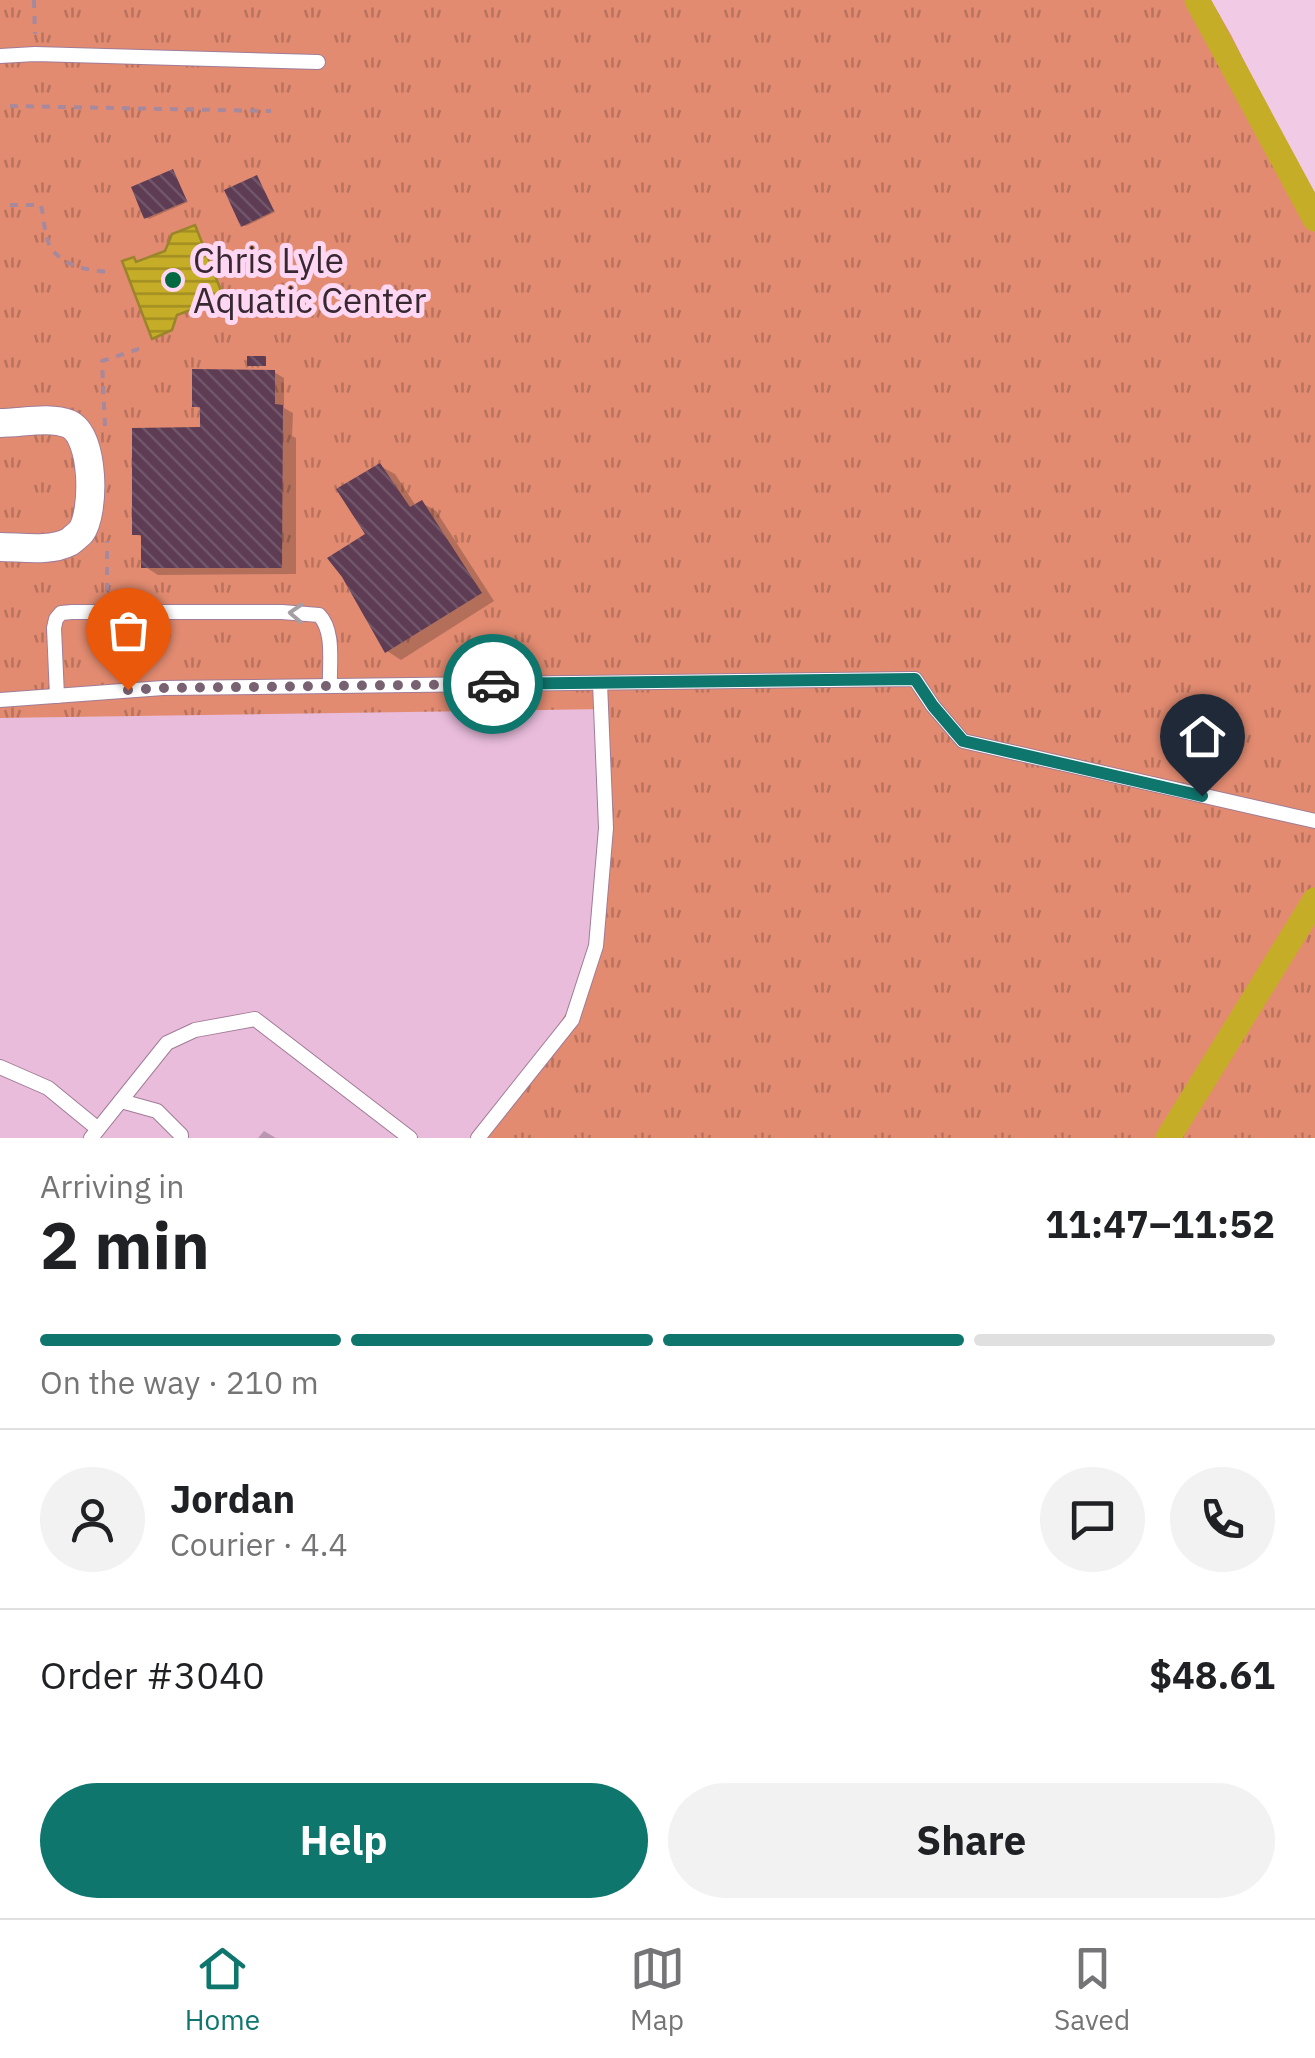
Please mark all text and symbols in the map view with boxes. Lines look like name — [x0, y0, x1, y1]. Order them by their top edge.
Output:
place label: Chris Lyle Aquatic Center — [193, 237, 426, 323]
marker: Chris Lyle Aquatic Center — [162, 269, 184, 291]
pin — [86, 588, 171, 691]
one-way arrow — [287, 602, 303, 623]
icon: bag — [101, 603, 156, 658]
courier — [443, 634, 543, 734]
icon: car — [466, 657, 521, 712]
pin — [1160, 694, 1245, 797]
icon: home — [1175, 709, 1230, 764]
text: Arriving in — [40, 1165, 185, 1207]
text: 11:47–11:52 — [1045, 1199, 1275, 1248]
text: 2 min — [40, 1202, 210, 1287]
text: On the way · 210 m — [40, 1361, 319, 1403]
button: person — [40, 1467, 145, 1572]
button: chat — [1040, 1467, 1145, 1572]
button: phone — [1170, 1467, 1275, 1572]
text: Jordan — [170, 1474, 295, 1523]
text: Courier · 4.4 — [170, 1523, 348, 1565]
text: Order #3040 — [40, 1650, 265, 1699]
text: $48.61 — [1149, 1650, 1275, 1699]
button: Help — [40, 1783, 648, 1898]
button: Share — [668, 1783, 1275, 1898]
tab: Home — [185, 1941, 260, 2038]
tab: Map — [630, 1941, 685, 2038]
tab: Saved — [1054, 1941, 1130, 2038]

